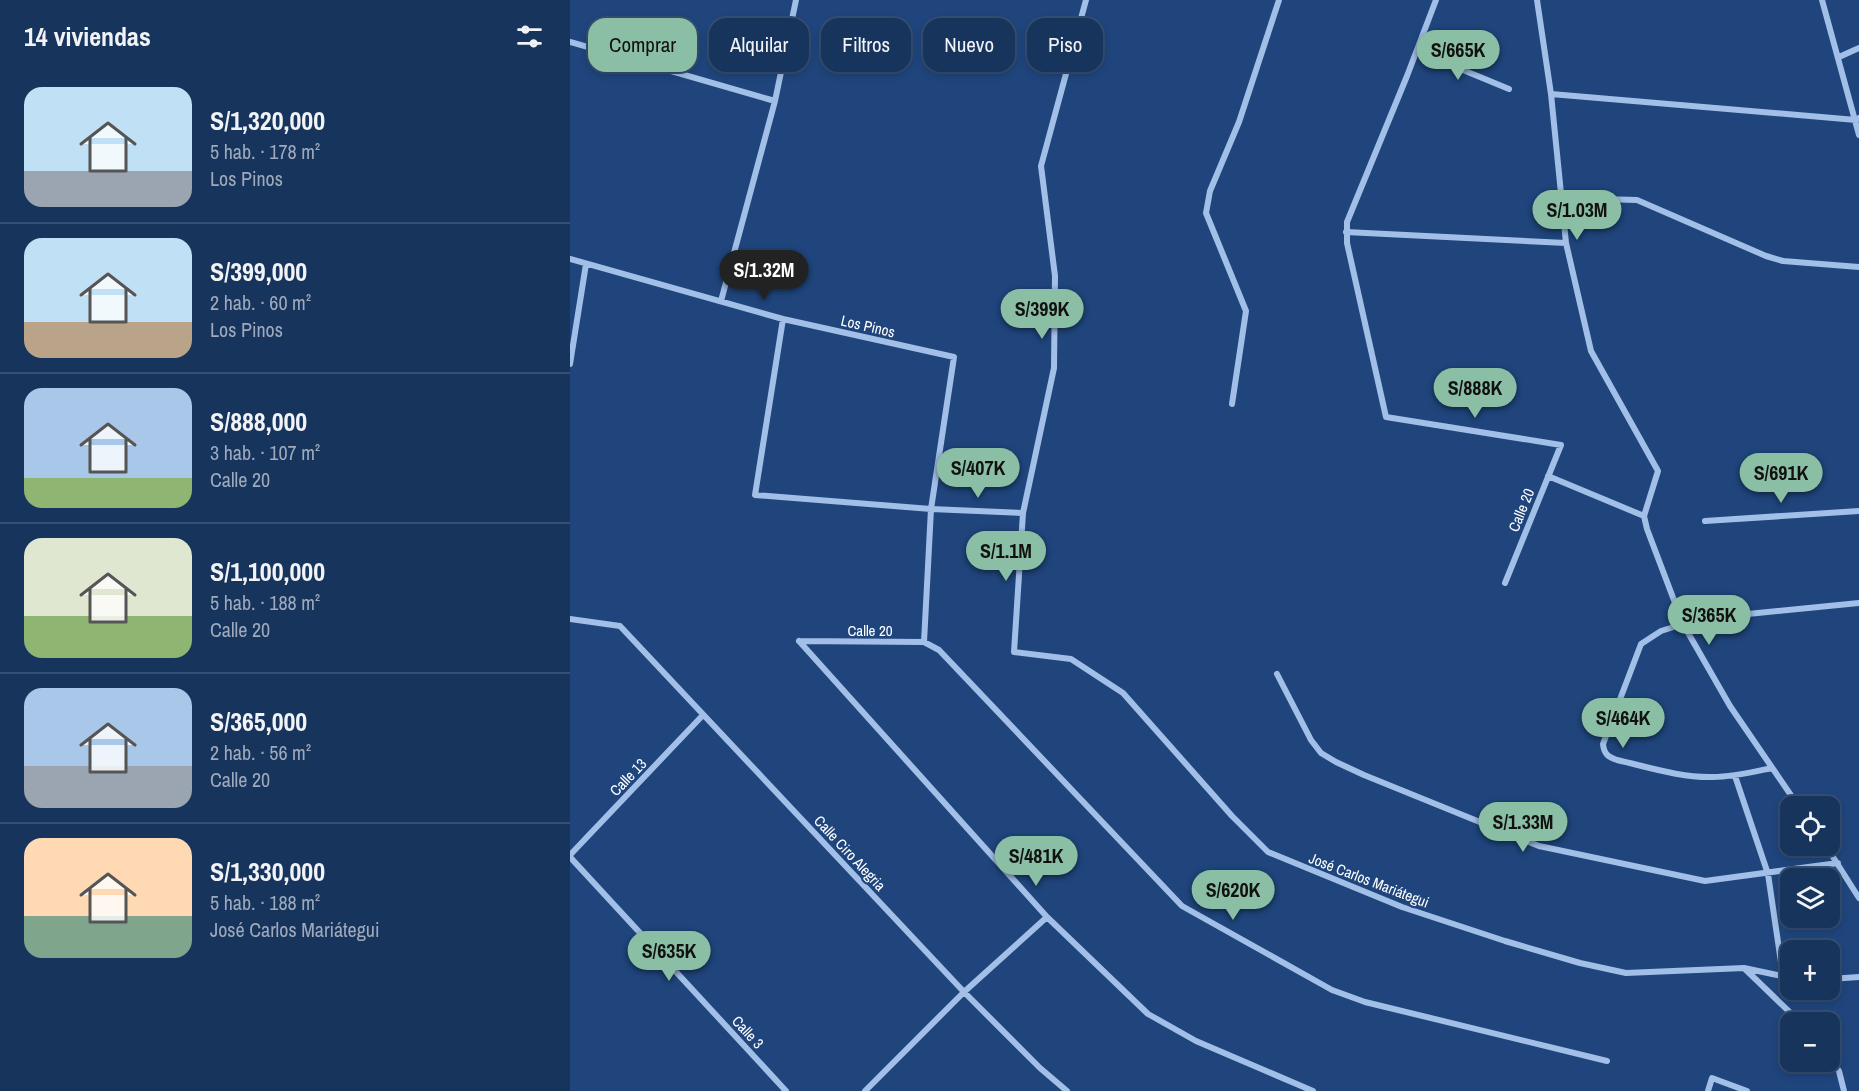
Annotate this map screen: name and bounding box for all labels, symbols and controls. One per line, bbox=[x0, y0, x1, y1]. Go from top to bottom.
chip: Comprar bbox=[588, 18, 697, 72]
chip: Alquilar bbox=[709, 18, 809, 72]
chip: Filtros bbox=[821, 18, 911, 72]
chip: Nuevo bbox=[923, 18, 1015, 72]
chip: Piso bbox=[1027, 18, 1103, 72]
text: 14 viviendas bbox=[24, 19, 151, 54]
icon: filters bbox=[513, 20, 546, 53]
pin: S/665K bbox=[1409, 30, 1507, 81]
text: S/665K bbox=[1431, 36, 1485, 63]
text: S/1,320,000 bbox=[210, 103, 325, 138]
icon: home bbox=[72, 111, 144, 183]
text: 5 hab. · 178 m² bbox=[210, 138, 320, 165]
text: Los Pinos bbox=[210, 165, 283, 192]
pin: S/1.03M bbox=[1522, 190, 1632, 241]
text: S/1.03M bbox=[1546, 196, 1608, 223]
pin: S/1.32M bbox=[709, 250, 819, 301]
text: S/399,000 bbox=[210, 254, 307, 289]
text: S/1.32M bbox=[733, 256, 795, 283]
icon: home bbox=[72, 262, 144, 334]
text: 2 hab. · 60 m² bbox=[210, 289, 311, 316]
pin: S/399K bbox=[993, 289, 1091, 340]
text: S/399K bbox=[1015, 295, 1069, 322]
street label: Los Pinos bbox=[839, 310, 897, 342]
text: Los Pinos bbox=[210, 316, 283, 343]
pin: S/888K bbox=[1426, 368, 1524, 419]
text: S/888K bbox=[1448, 374, 1502, 401]
text: S/888,000 bbox=[210, 404, 307, 439]
icon: home bbox=[72, 412, 144, 484]
text: 3 hab. · 107 m² bbox=[210, 439, 320, 466]
pin: S/407K bbox=[929, 448, 1027, 499]
pin: S/691K bbox=[1732, 453, 1830, 504]
text: S/407K bbox=[951, 454, 1005, 481]
text: S/691K bbox=[1754, 459, 1808, 486]
text: Calle 20 bbox=[210, 466, 270, 493]
street label: Calle 20 bbox=[1503, 485, 1539, 535]
pin: S/1.1M bbox=[957, 531, 1055, 582]
text: S/1.1M bbox=[980, 537, 1032, 564]
text: S/1,100,000 bbox=[210, 554, 325, 589]
icon: home bbox=[72, 562, 144, 634]
text: 5 hab. · 188 m² bbox=[210, 589, 320, 616]
pin: S/365K bbox=[1660, 595, 1758, 646]
text: S/365K bbox=[1682, 601, 1736, 628]
text: Calle 20 bbox=[210, 616, 270, 643]
street label: Calle 20 bbox=[847, 620, 893, 641]
pin: S/464K bbox=[1574, 698, 1672, 749]
text: S/365,000 bbox=[210, 704, 307, 739]
text: S/464K bbox=[1596, 704, 1650, 731]
icon: home bbox=[72, 712, 144, 784]
text: 2 hab. · 56 m² bbox=[210, 739, 311, 766]
street label: Calle 13 bbox=[605, 753, 651, 801]
text: Calle 20 bbox=[210, 766, 270, 793]
map controls bbox=[1780, 796, 1840, 1072]
button: locate bbox=[1780, 796, 1840, 856]
pin: S/1.33M bbox=[1468, 802, 1578, 853]
text: S/1.33M bbox=[1492, 808, 1554, 835]
street label: Calle Ciro Alegria bbox=[809, 811, 891, 896]
pin: S/481K bbox=[987, 836, 1085, 887]
text: S/481K bbox=[1009, 842, 1063, 869]
street label: José Carlos Mariátegui bbox=[1306, 847, 1432, 913]
text: S/1,330,000 bbox=[210, 854, 325, 889]
icon: home bbox=[72, 862, 144, 934]
button: layers bbox=[1780, 868, 1840, 928]
pin: S/620K bbox=[1184, 870, 1282, 921]
text: S/620K bbox=[1206, 876, 1260, 903]
text: 5 hab. · 188 m² bbox=[210, 889, 320, 916]
text: José Carlos Mariátegui bbox=[210, 916, 380, 943]
pin: S/635K bbox=[620, 931, 718, 982]
text: S/635K bbox=[642, 937, 696, 964]
button: + bbox=[1780, 940, 1840, 1000]
street label: Calle 3 bbox=[727, 1011, 769, 1053]
button: − bbox=[1780, 1012, 1840, 1072]

